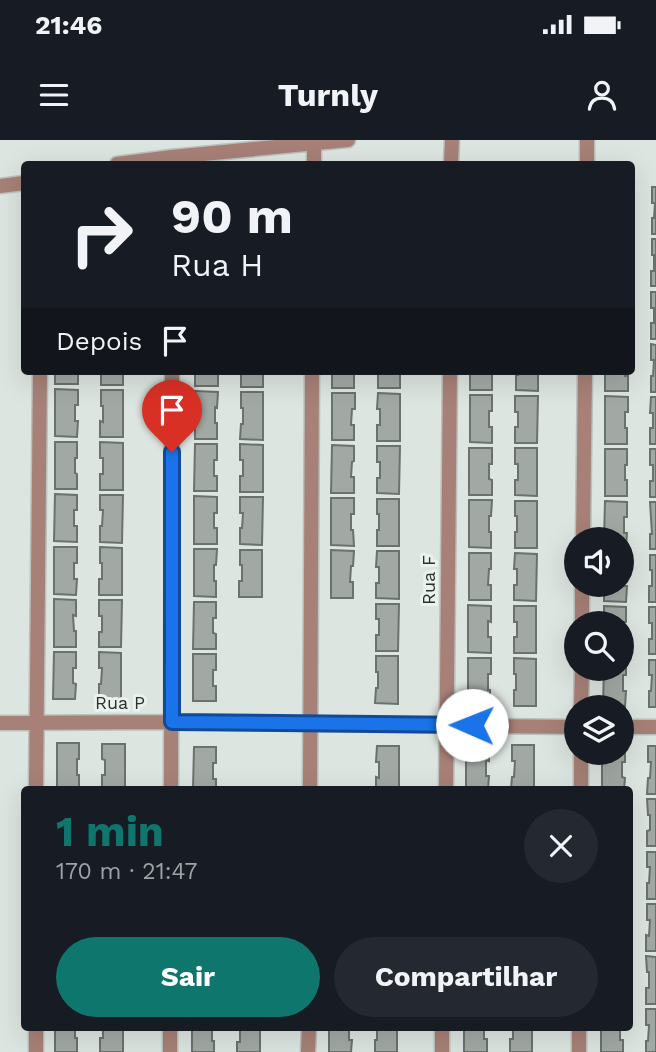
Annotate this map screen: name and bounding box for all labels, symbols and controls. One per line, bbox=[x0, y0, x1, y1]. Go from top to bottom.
text: 21:46 bbox=[35, 10, 102, 40]
icon: menu bbox=[35, 76, 73, 114]
text: Turnly bbox=[278, 76, 378, 114]
icon: person bbox=[583, 76, 621, 114]
text: 90 m bbox=[171, 187, 293, 245]
icon: right bbox=[56, 189, 147, 280]
text: Rua H bbox=[171, 246, 263, 284]
icon: arrive bbox=[156, 322, 194, 360]
text: Depois bbox=[56, 326, 142, 356]
pin bbox=[142, 380, 202, 452]
icon: arrive bbox=[153, 391, 191, 429]
map controls bbox=[564, 527, 634, 765]
button: sound bbox=[564, 527, 634, 597]
street label: Rua F bbox=[418, 555, 439, 605]
button: search bbox=[564, 611, 634, 681]
position arrow bbox=[435, 688, 509, 762]
street label: Rua P bbox=[95, 692, 145, 713]
button: layers bbox=[564, 695, 634, 765]
text: 1 min bbox=[56, 807, 164, 856]
button: close bbox=[524, 809, 598, 883]
text: 170 m · 21:47 bbox=[56, 858, 197, 885]
button: Sair bbox=[56, 937, 320, 1017]
button: Compartilhar bbox=[334, 937, 598, 1017]

